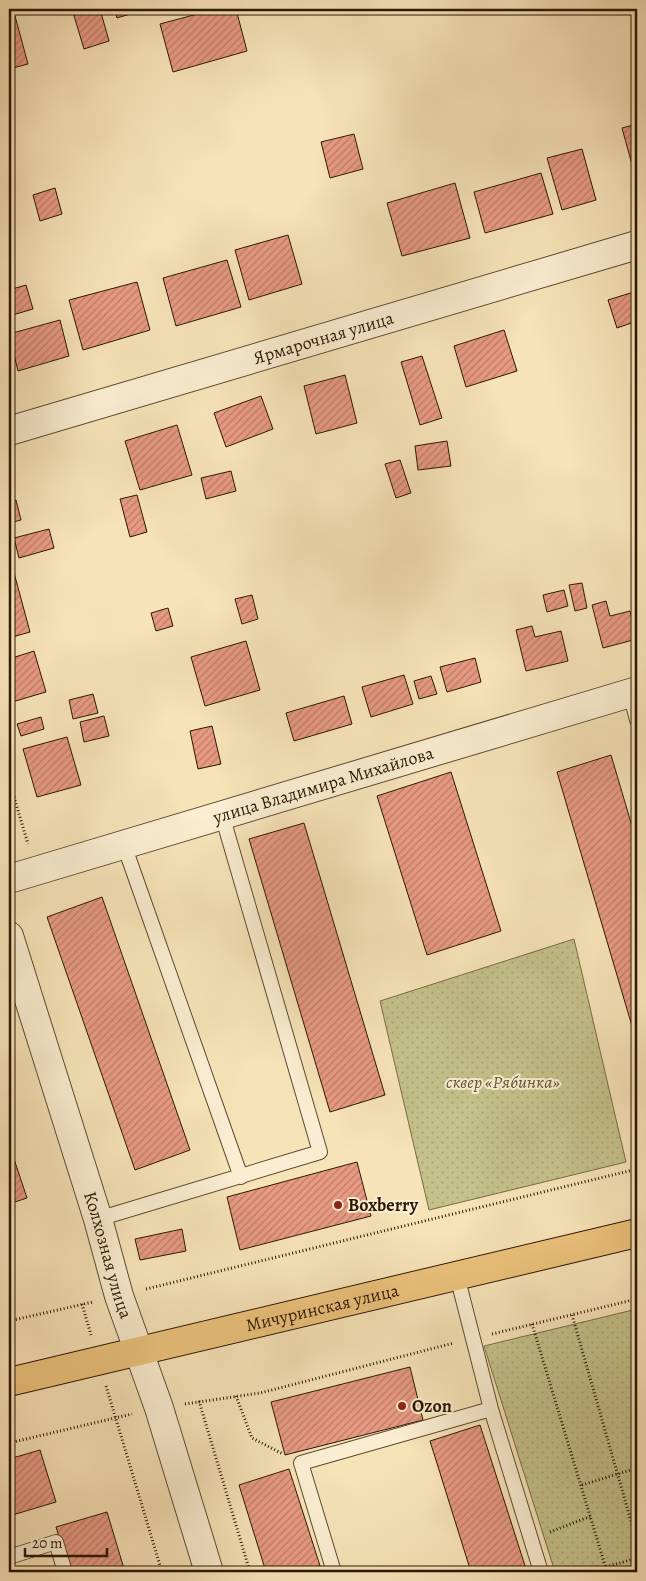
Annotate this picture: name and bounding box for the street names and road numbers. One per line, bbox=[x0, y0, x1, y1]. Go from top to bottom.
street label: Ярмарочная улица bbox=[250, 306, 397, 370]
street label: улица Владимира Михайлова bbox=[209, 740, 437, 830]
street label: Колхозная улица bbox=[78, 1188, 138, 1323]
street label: Мичуринская улица bbox=[243, 1278, 402, 1337]

